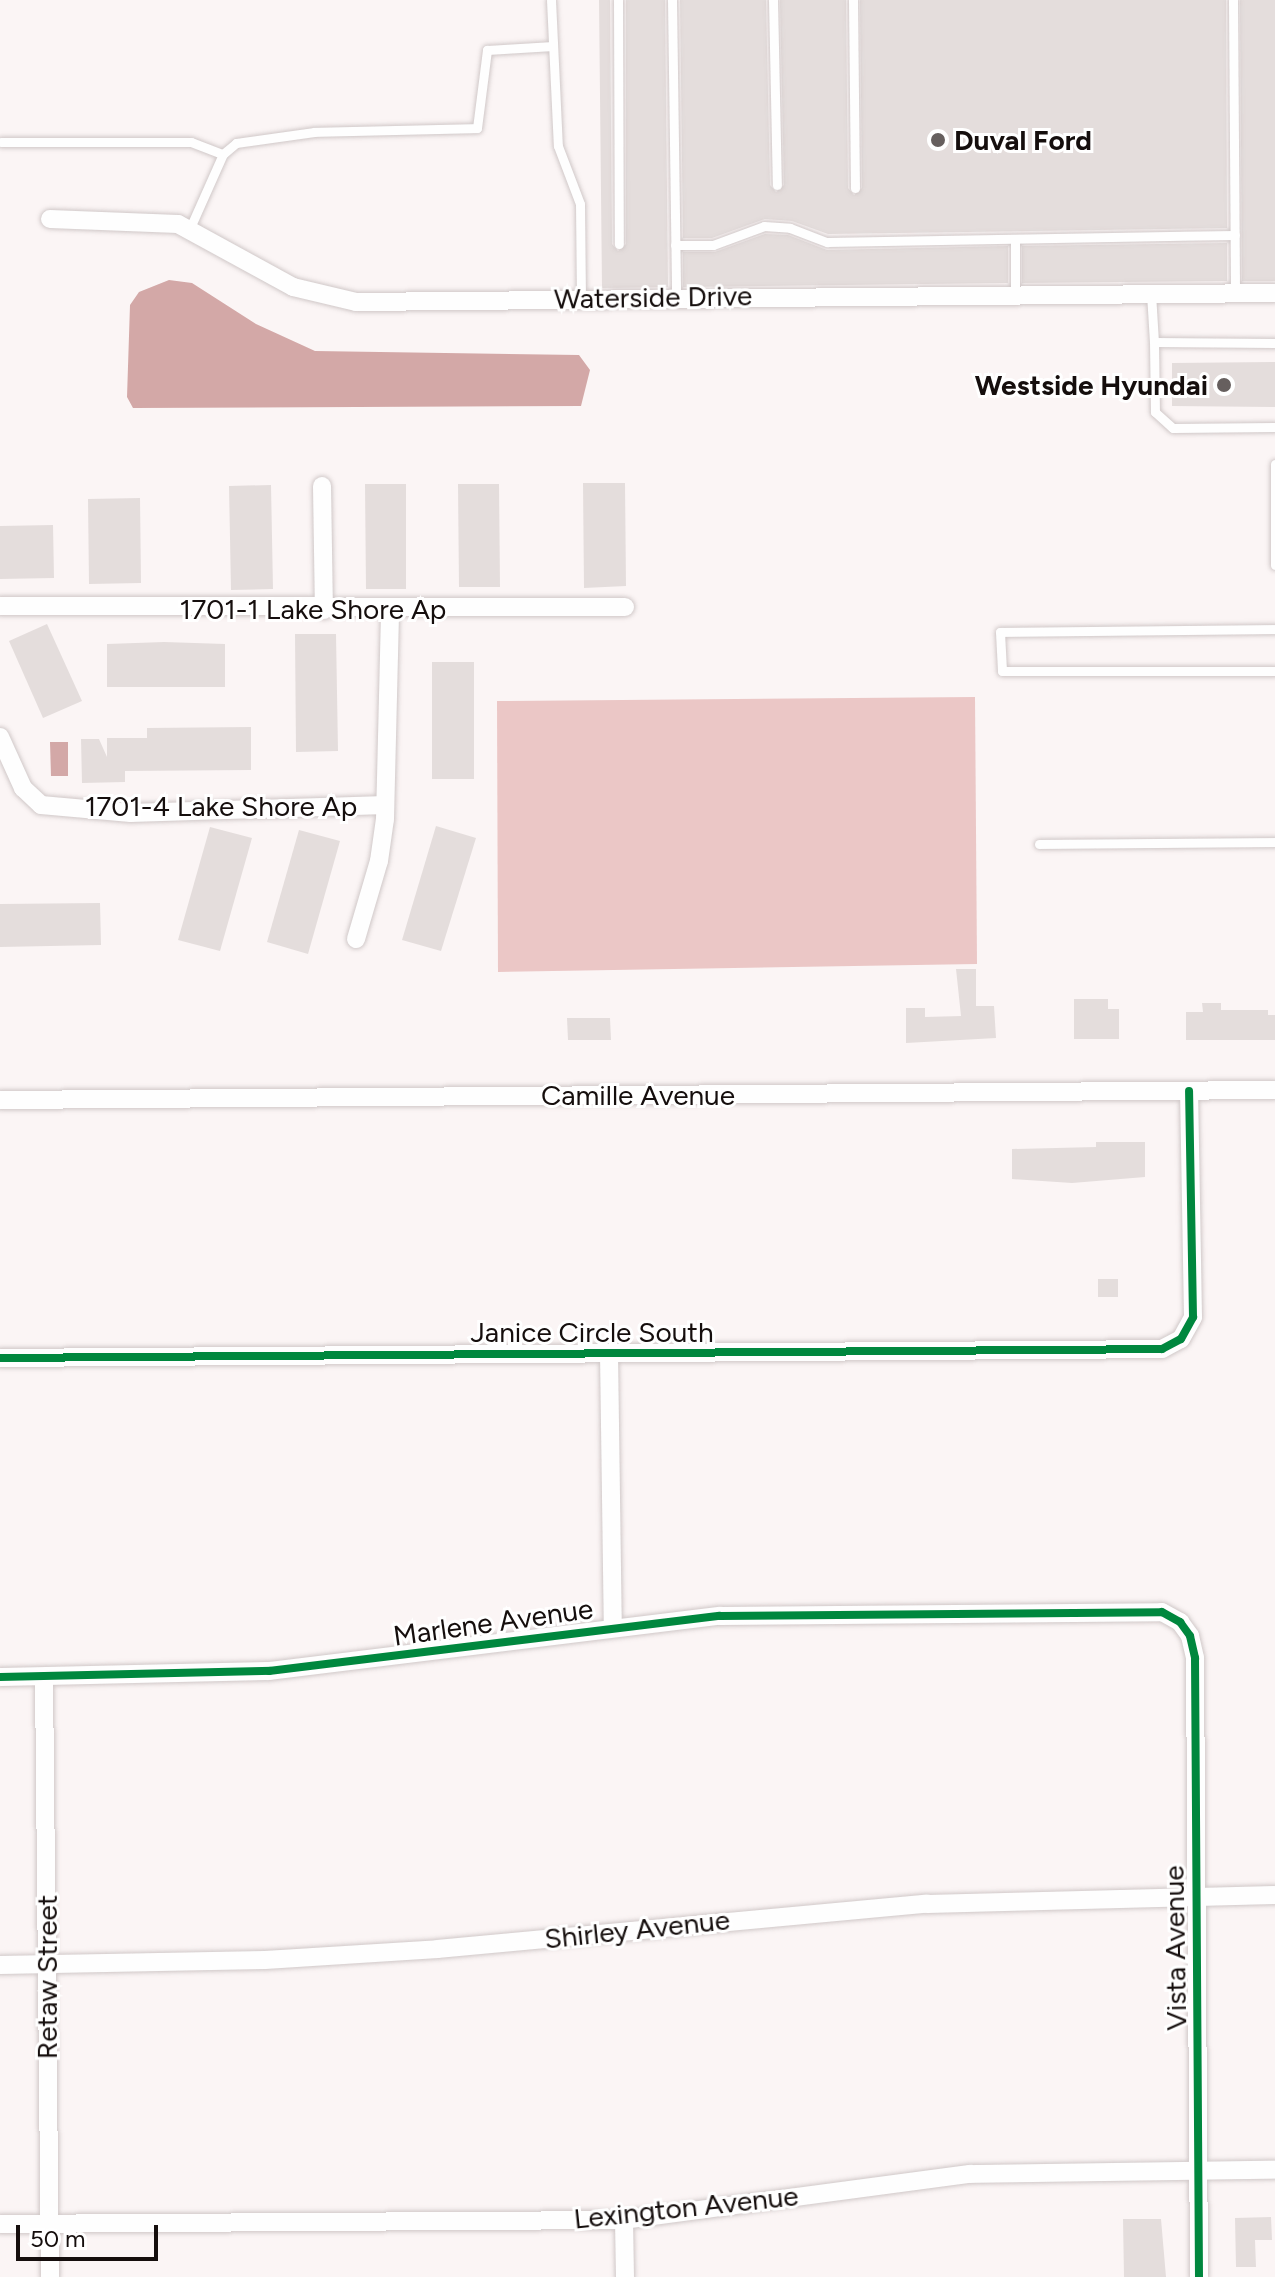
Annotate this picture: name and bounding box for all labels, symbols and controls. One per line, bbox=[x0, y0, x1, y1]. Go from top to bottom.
place label: Duval Ford bbox=[954, 123, 1092, 157]
marker: Duval Ford bbox=[929, 131, 947, 149]
street label: Waterside Drive bbox=[554, 278, 752, 316]
place label: Westside Hyundai bbox=[975, 368, 1208, 402]
marker: Westside Hyundai bbox=[1215, 376, 1233, 394]
street label: 1701-1 Lake Shore Ap bbox=[180, 592, 446, 626]
street label: 1701-4 Lake Shore Ap bbox=[85, 789, 357, 823]
street label: Camille Avenue bbox=[541, 1078, 735, 1112]
street label: Janice Circle South bbox=[470, 1315, 714, 1349]
street label: Marlene Avenue bbox=[391, 1591, 595, 1653]
street label: Vista Avenue bbox=[1157, 1865, 1193, 2031]
street label: Retaw Street bbox=[30, 1895, 64, 2059]
street label: Shirley Avenue bbox=[543, 1903, 731, 1955]
street label: Lexington Avenue bbox=[572, 2179, 800, 2235]
scale bar bbox=[20, 2209, 162, 2259]
text: 50 m bbox=[30, 2224, 86, 2253]

